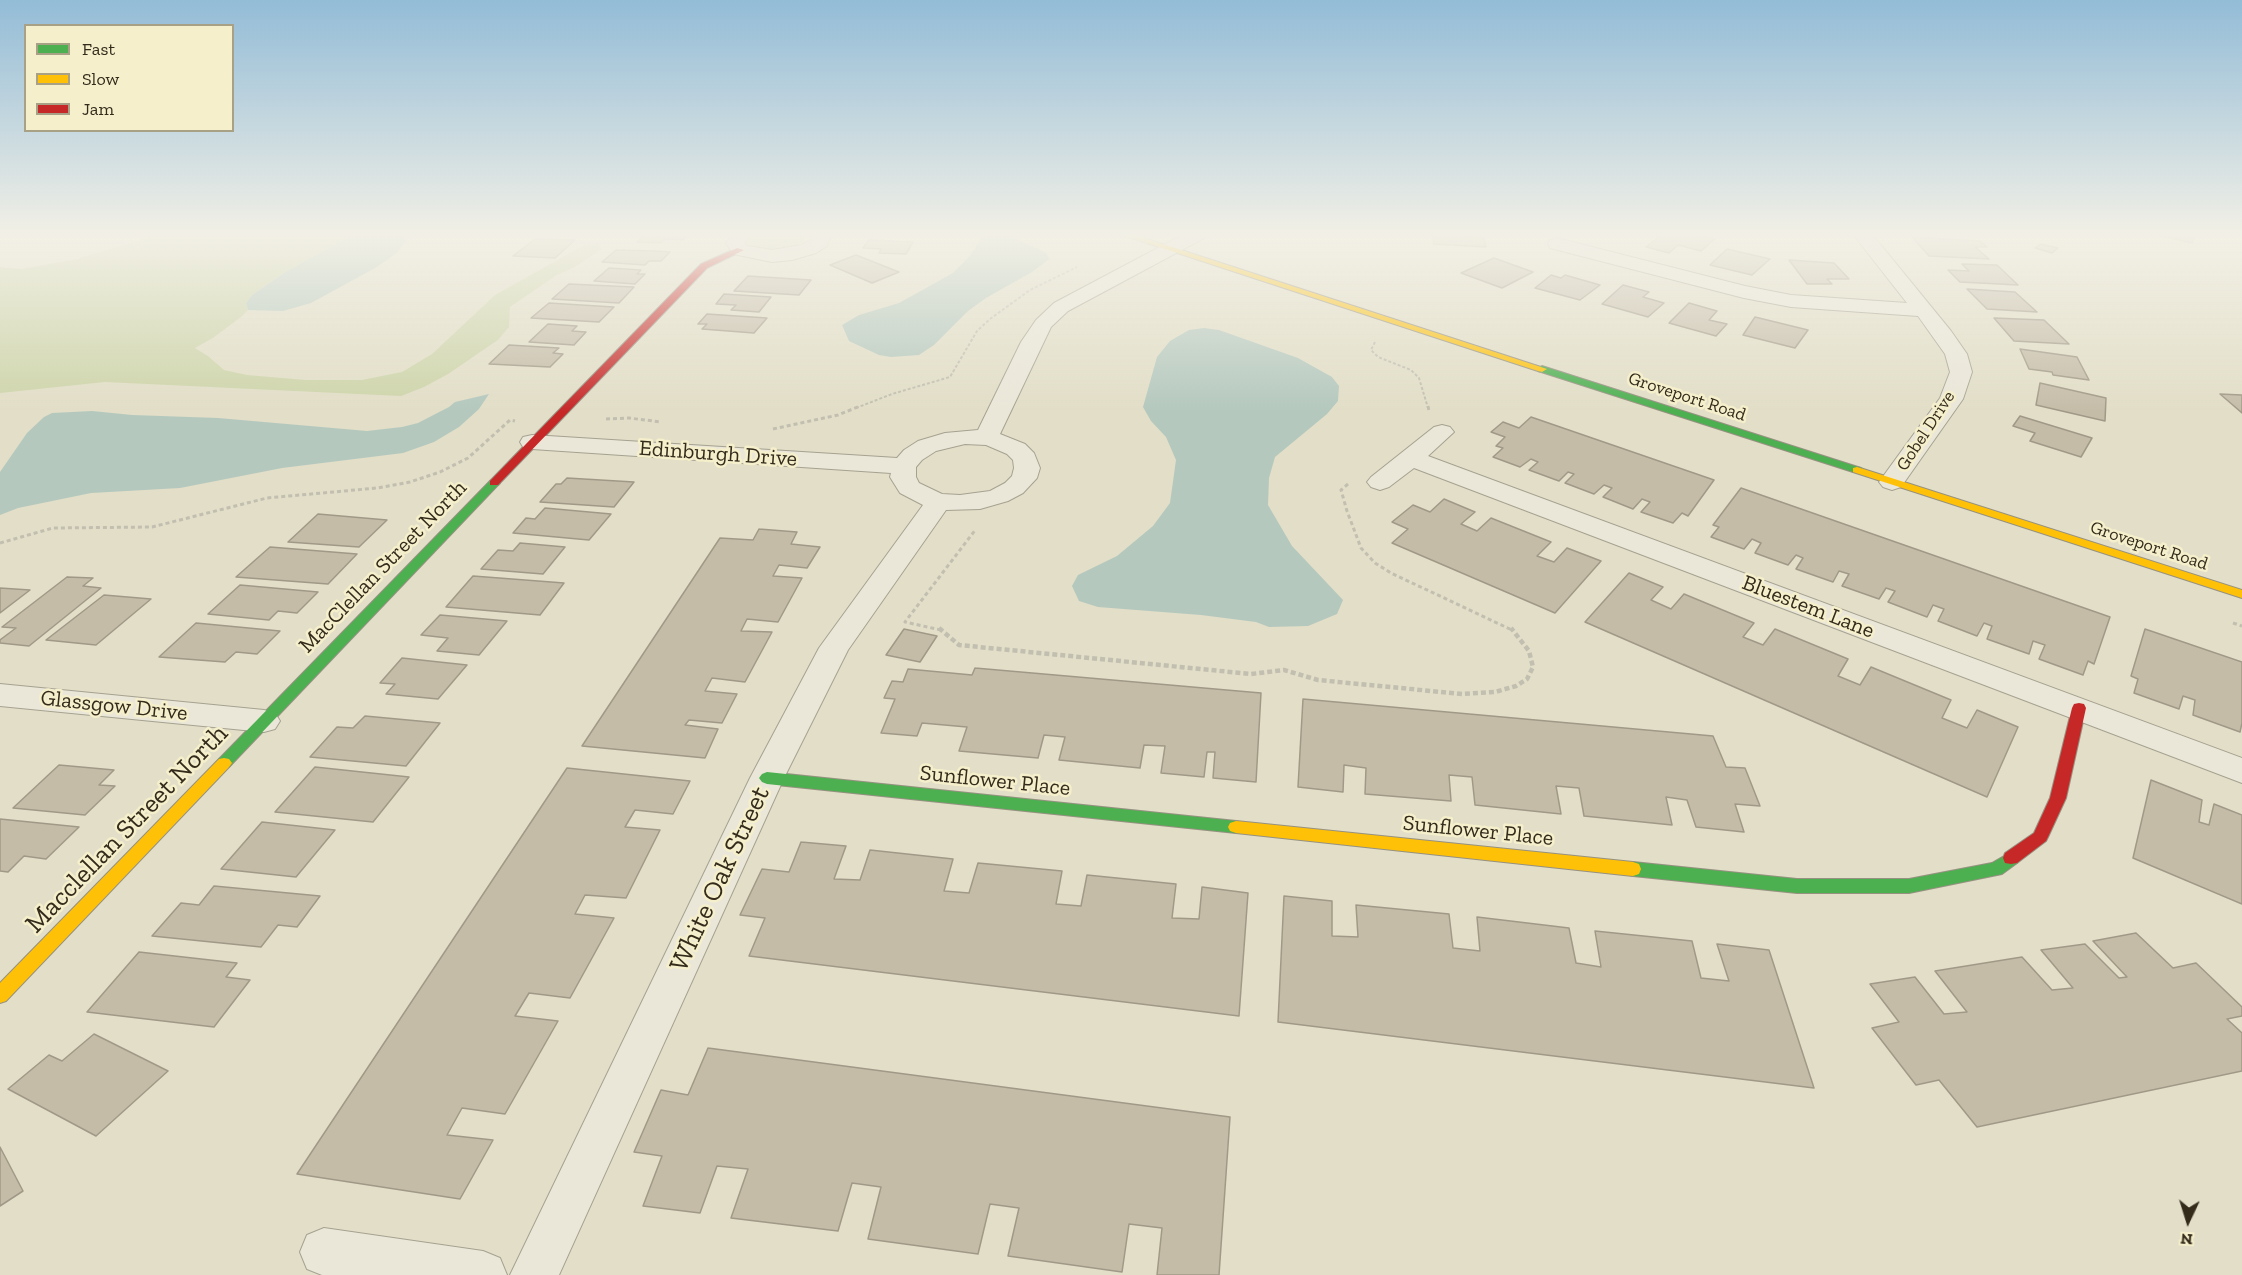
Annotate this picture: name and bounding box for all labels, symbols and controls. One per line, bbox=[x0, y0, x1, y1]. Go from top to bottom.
legend bbox=[24, 24, 234, 132]
text: Fast bbox=[82, 38, 115, 60]
text: Slow bbox=[82, 68, 119, 90]
text: Jam bbox=[82, 98, 114, 120]
street label: Groveport Road bbox=[1625, 368, 1749, 426]
street label: Gobel Drive bbox=[1892, 387, 1960, 475]
street label: Edinburgh Drive bbox=[638, 435, 798, 473]
street label: MacClellan Street North bbox=[294, 475, 472, 659]
street label: Groveport Road bbox=[2087, 517, 2211, 575]
street label: Bluestem Lane bbox=[1738, 570, 1878, 644]
street label: Glassgow Drive bbox=[39, 685, 189, 727]
street label: Macclellan Street North bbox=[19, 718, 235, 940]
street label: Sunflower Place bbox=[919, 760, 1071, 802]
street label: White Oak Street bbox=[663, 781, 777, 977]
street label: Sunflower Place bbox=[1402, 810, 1554, 852]
north arrow bbox=[2158, 1191, 2218, 1251]
text: N bbox=[2180, 1230, 2193, 1249]

